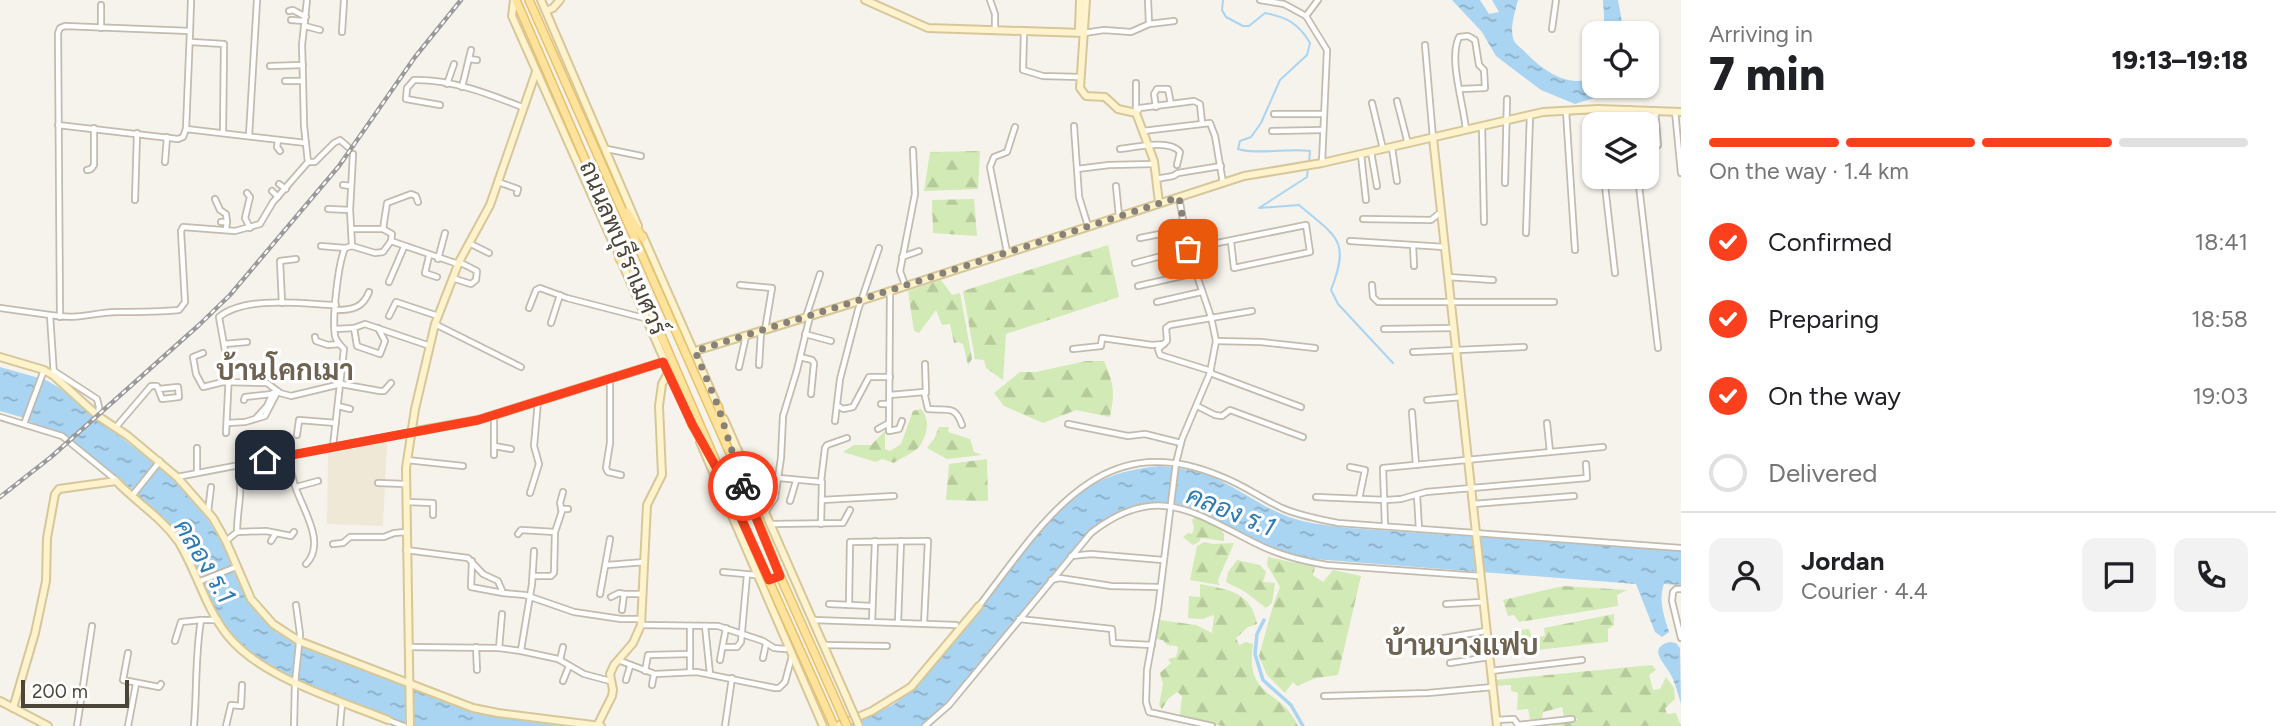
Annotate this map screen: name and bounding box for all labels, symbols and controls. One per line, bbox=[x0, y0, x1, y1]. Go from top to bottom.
text: Arriving in bbox=[1709, 20, 1813, 48]
map controls bbox=[1582, 21, 1659, 189]
button: locate bbox=[1582, 21, 1659, 98]
text: 19:13–19:18 bbox=[2112, 44, 2248, 76]
text: 7 min bbox=[1709, 46, 1825, 102]
button: layers bbox=[1582, 112, 1659, 189]
street label: ถนนลพบุรีราเมศวร์ bbox=[572, 156, 674, 340]
text: On the way · 1.4 km bbox=[1709, 157, 1909, 185]
pin bbox=[1158, 219, 1218, 279]
icon: check bbox=[1709, 223, 1747, 261]
text: Confirmed bbox=[1768, 226, 1892, 258]
text: 18:41 bbox=[2195, 228, 2248, 256]
icon: bag bbox=[1169, 230, 1207, 268]
icon: check bbox=[1709, 300, 1747, 338]
text: Preparing bbox=[1768, 303, 1879, 335]
text: 18:58 bbox=[2191, 305, 2248, 333]
district label: บ้านโคกเมา bbox=[216, 351, 354, 387]
icon: check bbox=[1709, 377, 1747, 415]
text: On the way bbox=[1768, 380, 1901, 412]
text: 19:03 bbox=[2192, 382, 2248, 410]
pin bbox=[235, 430, 295, 490]
icon: home bbox=[246, 441, 284, 479]
courier bbox=[708, 451, 778, 521]
text: Delivered bbox=[1768, 457, 1877, 489]
icon: bike bbox=[724, 467, 762, 505]
water label: คลอง ร.1 bbox=[1182, 479, 1280, 543]
water label: คลอง ร.1 bbox=[167, 513, 243, 609]
button: person bbox=[1709, 538, 1783, 612]
button: chat bbox=[2082, 538, 2156, 612]
button: phone bbox=[2174, 538, 2248, 612]
text: Jordan bbox=[1801, 545, 1884, 577]
text: Courier · 4.4 bbox=[1801, 577, 1928, 605]
district label: บ้านบางแฟบ bbox=[1386, 626, 1538, 662]
scale bar bbox=[21, 677, 130, 709]
text: 200 m bbox=[32, 680, 88, 703]

